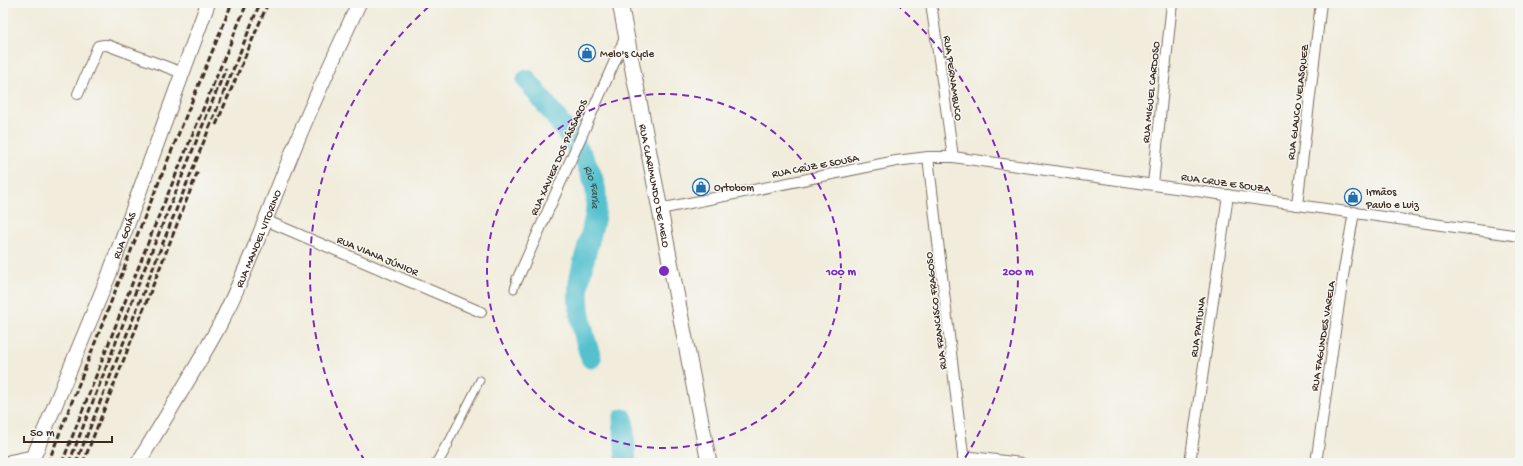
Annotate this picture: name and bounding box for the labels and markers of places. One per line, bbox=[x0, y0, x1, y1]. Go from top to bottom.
shop icon: Melo's Cycle bbox=[577, 43, 597, 63]
place label: Melo's Cycle bbox=[600, 49, 654, 61]
shop icon: Ortobom bbox=[691, 177, 711, 197]
place label: Ortobom bbox=[714, 183, 754, 195]
shop icon: Irmãos Paulo e Luiz bbox=[1343, 187, 1363, 207]
place label: Irmãos Paulo e Luiz bbox=[1365, 187, 1420, 212]
centre of rings bbox=[657, 264, 671, 278]

